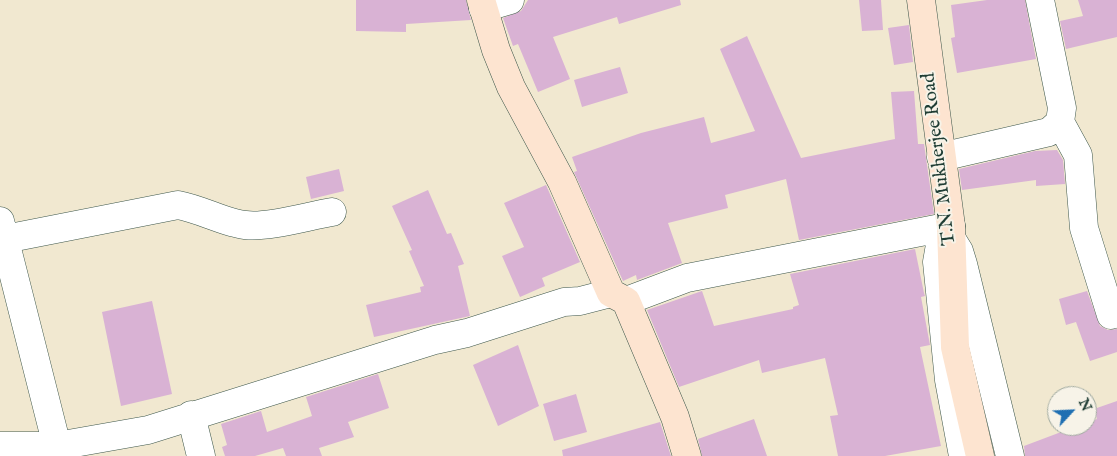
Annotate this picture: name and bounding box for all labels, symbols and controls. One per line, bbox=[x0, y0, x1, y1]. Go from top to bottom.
street label: T.N. Mukherjee Road bbox=[918, 71, 962, 247]
north arrow bbox=[1047, 386, 1097, 436]
text: N bbox=[1074, 396, 1095, 414]

